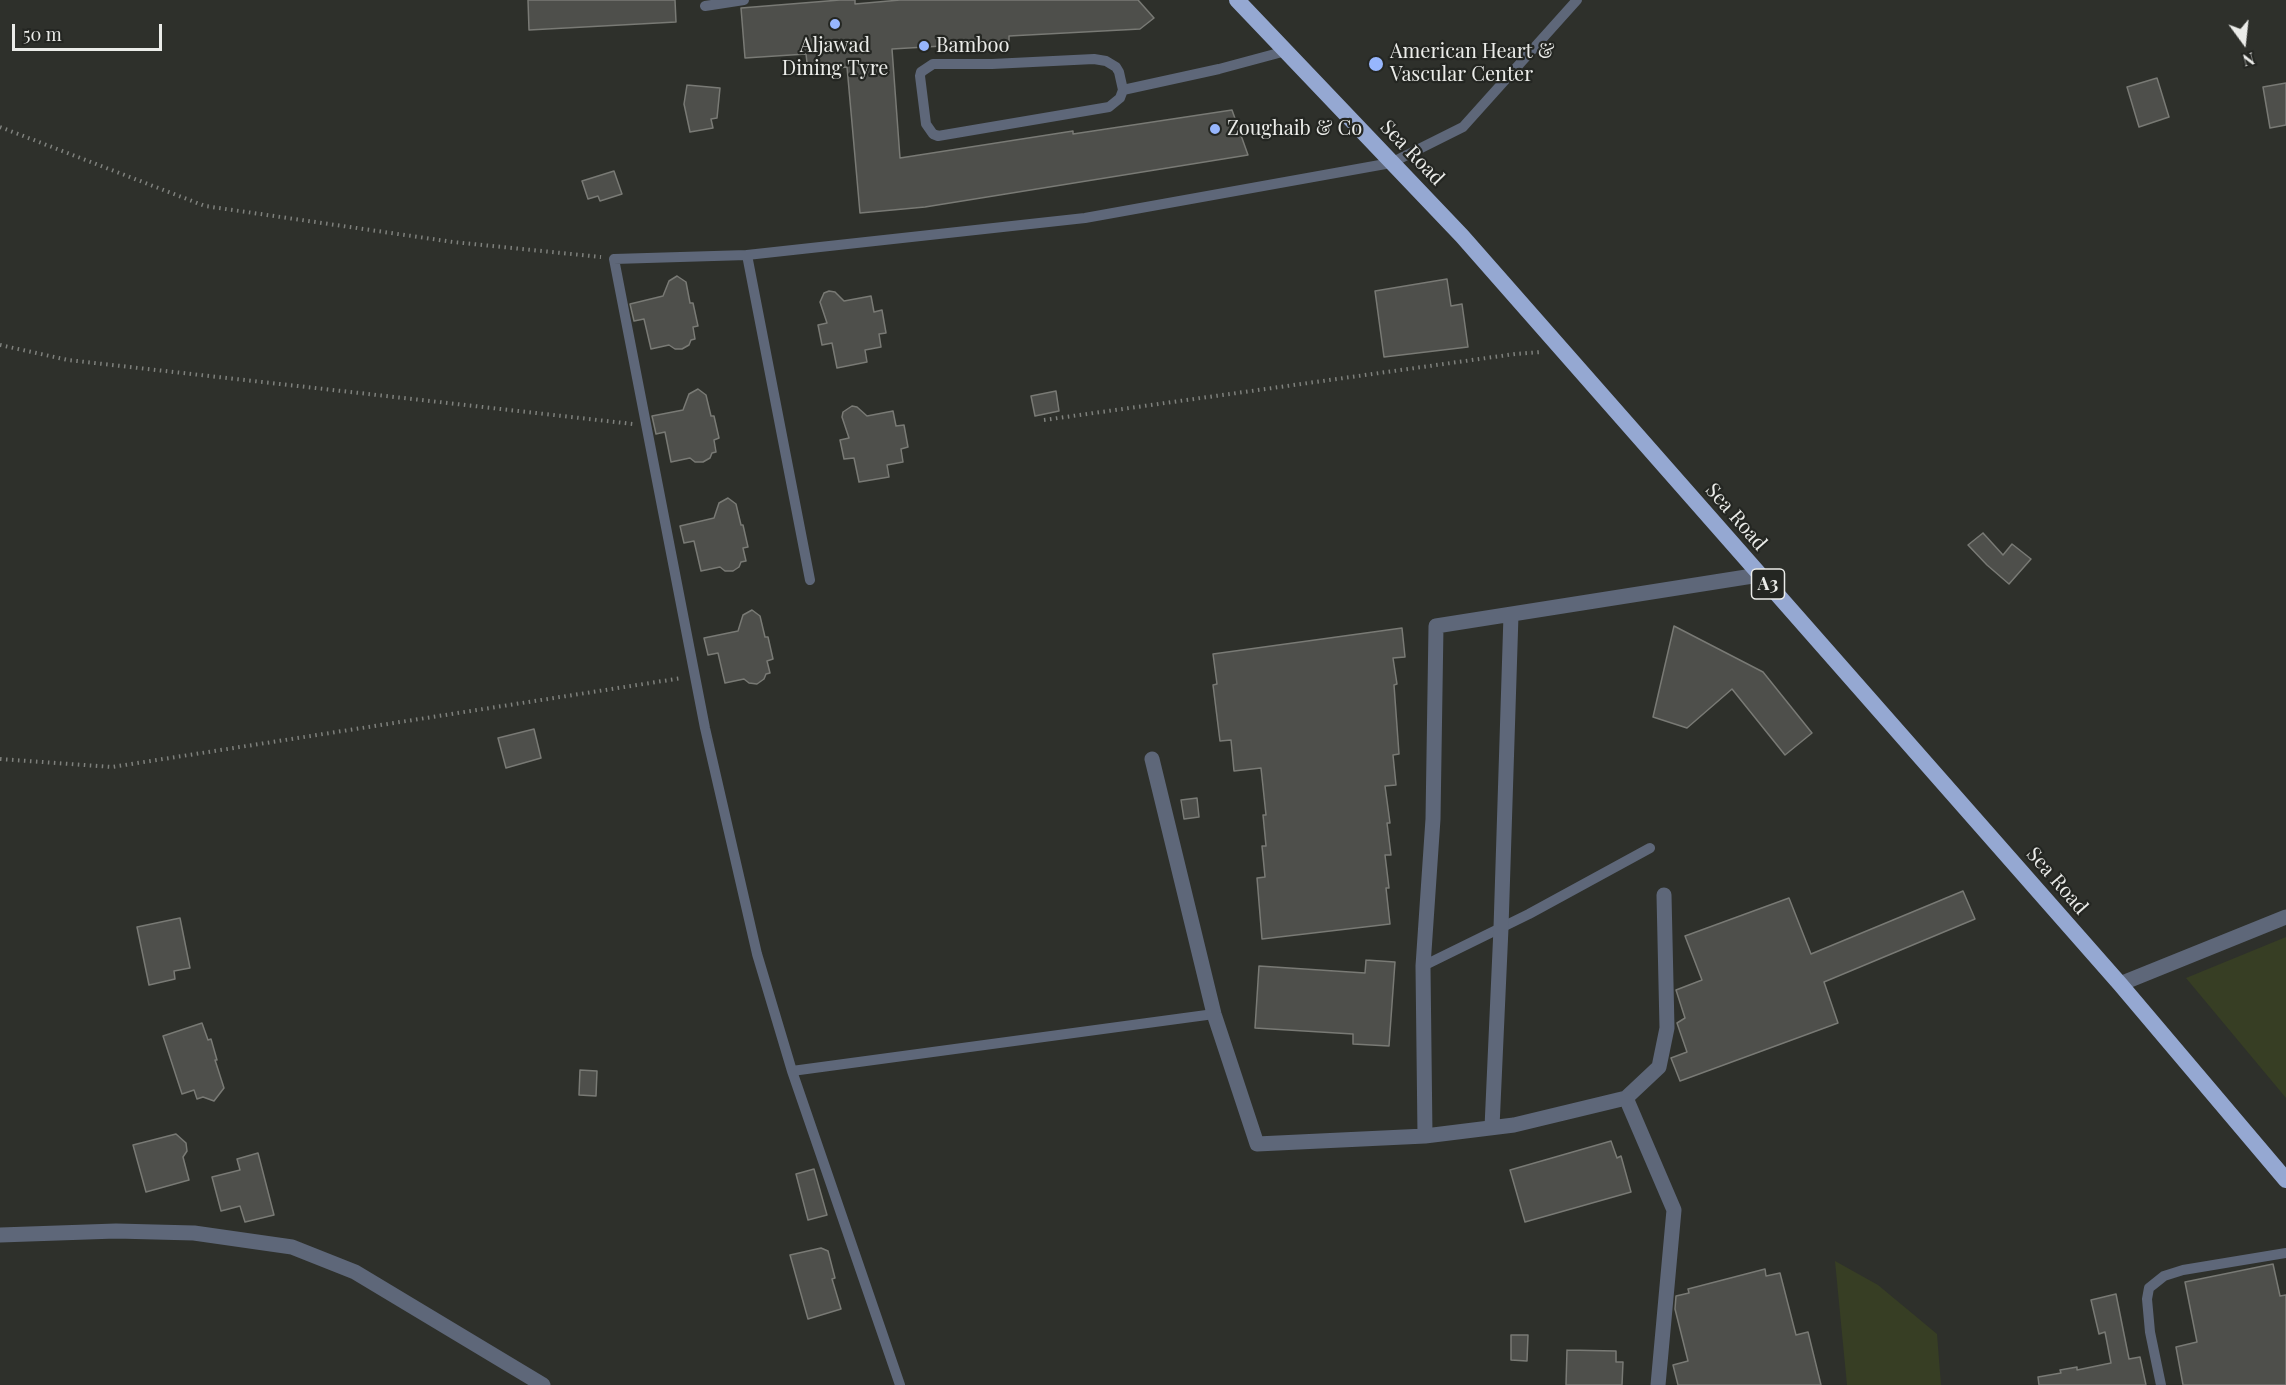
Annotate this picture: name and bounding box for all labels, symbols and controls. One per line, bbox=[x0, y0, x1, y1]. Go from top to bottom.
scale bar bbox=[15, 12, 165, 50]
north arrow bbox=[2214, 12, 2274, 72]
marker: Aljawad Dining Tyre bbox=[828, 17, 842, 31]
text: 50 m bbox=[23, 22, 62, 46]
place label: Aljawad Dining Tyre bbox=[782, 34, 888, 81]
place label: Bamboo bbox=[936, 34, 1009, 58]
marker: Bamboo bbox=[917, 39, 931, 53]
place label: American Heart & Vascular Center bbox=[1390, 40, 1554, 87]
text: N bbox=[2240, 48, 2257, 72]
marker: American Heart & Vascular Center bbox=[1367, 55, 1385, 73]
street label: Sea Road bbox=[1375, 115, 1449, 191]
place label: Zoughaib & Co bbox=[1227, 117, 1362, 141]
marker: Zoughaib & Co bbox=[1208, 122, 1222, 136]
street label: Sea Road bbox=[1700, 478, 1772, 556]
road number: A3 bbox=[1752, 569, 1784, 599]
street label: Sea Road bbox=[2021, 842, 2093, 920]

